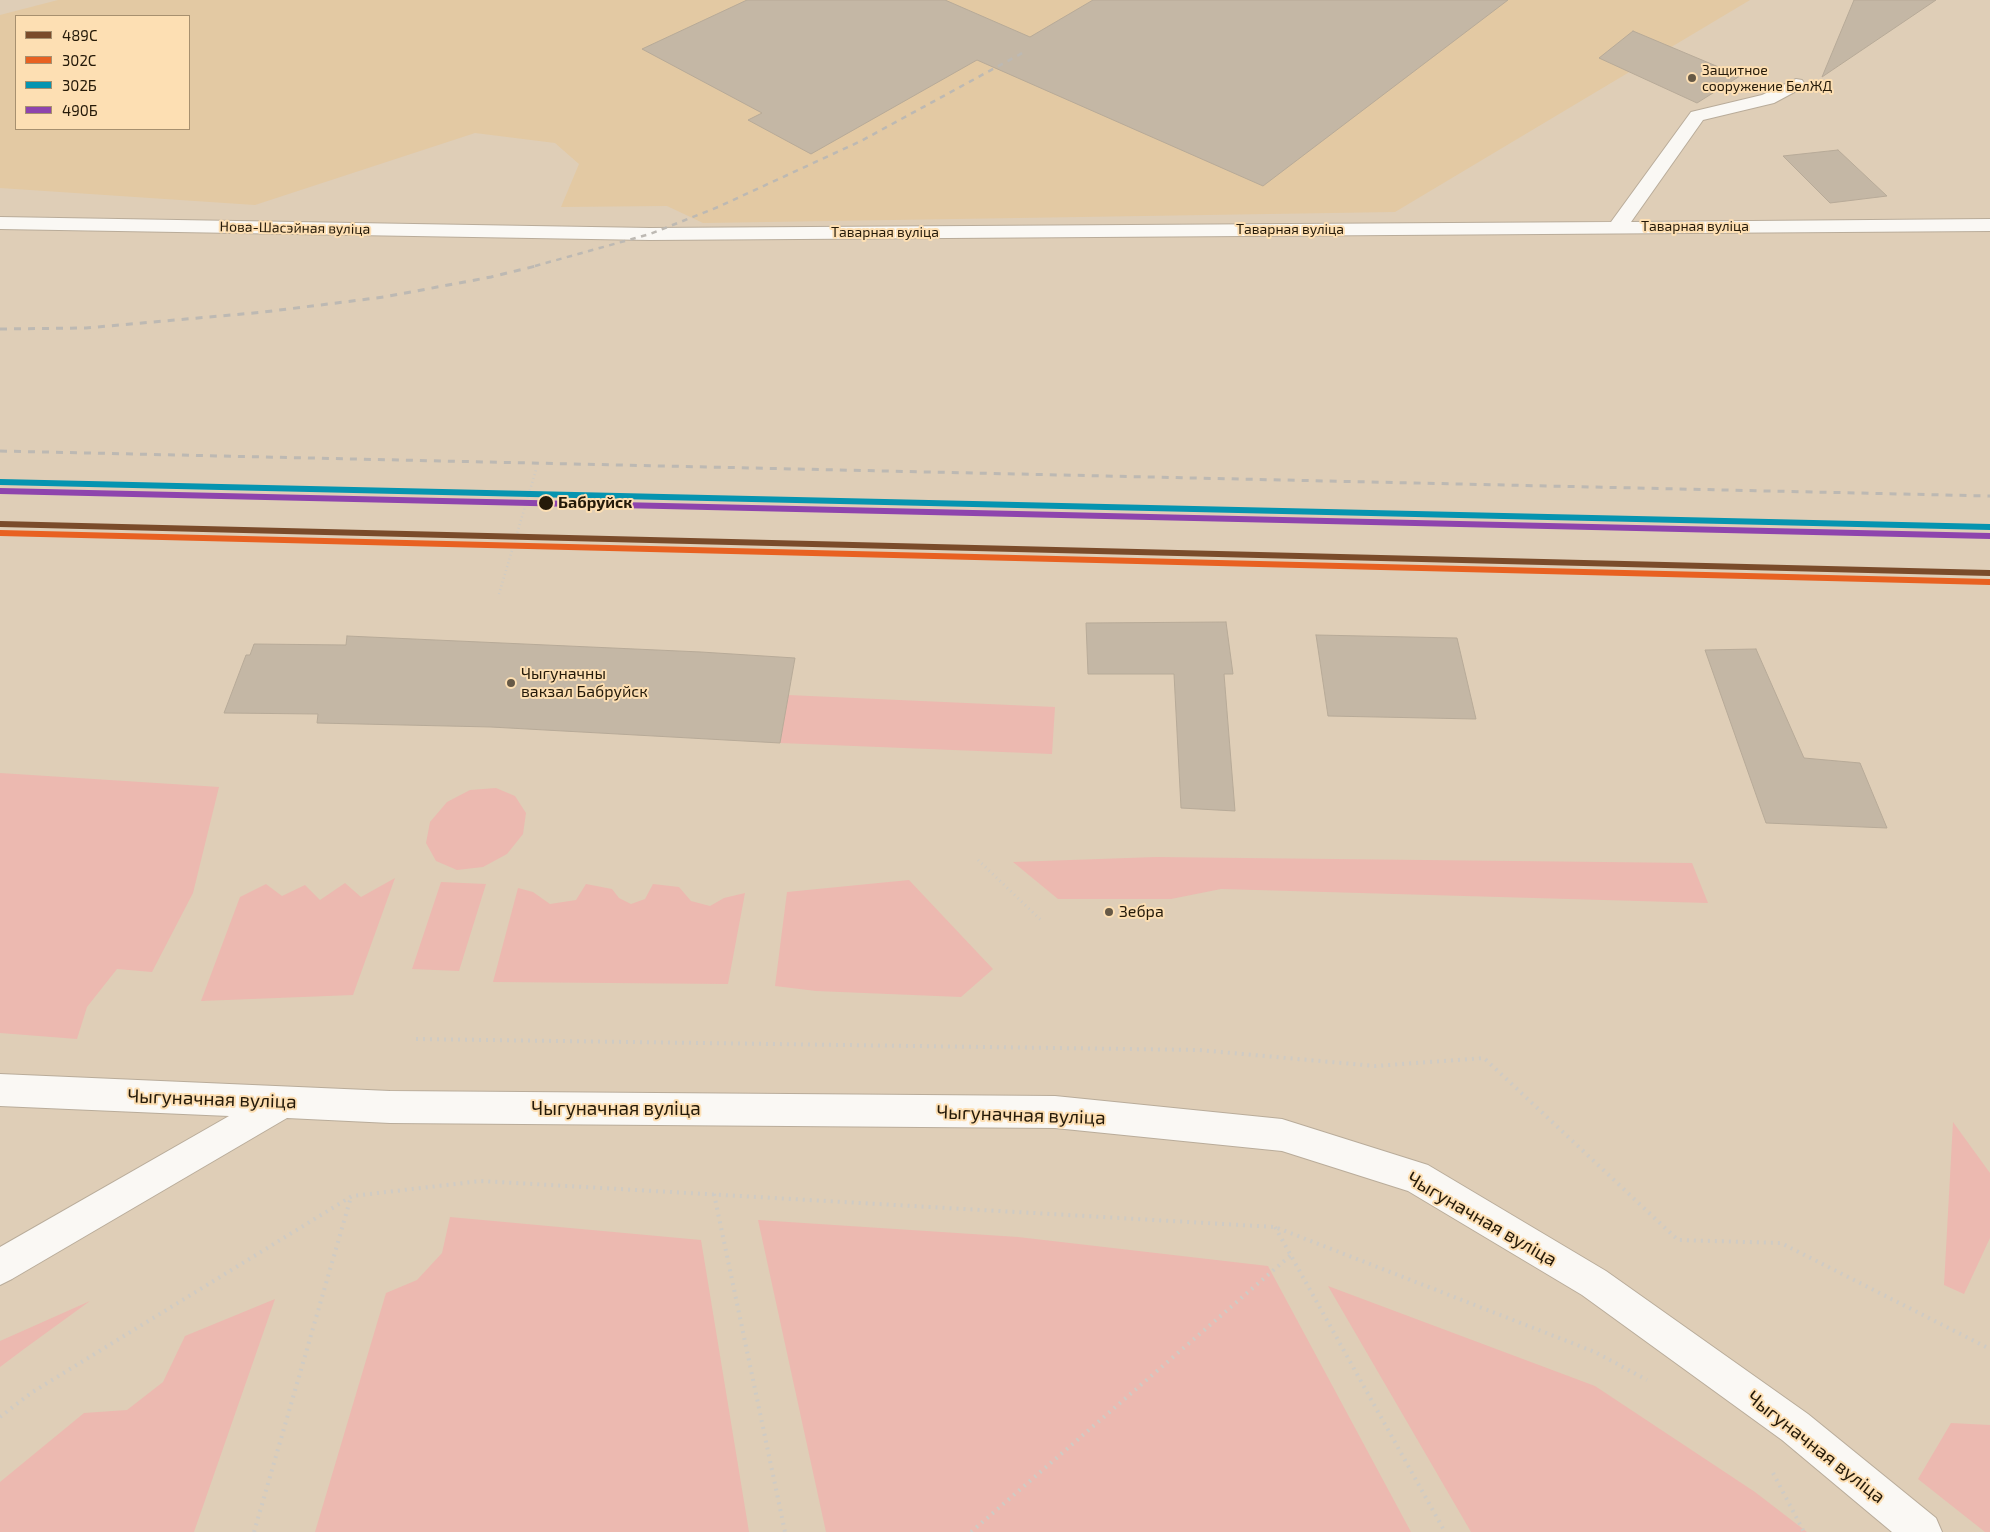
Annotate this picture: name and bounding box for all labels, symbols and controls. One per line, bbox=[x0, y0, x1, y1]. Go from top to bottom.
legend bbox=[15, 15, 190, 130]
text: 489С bbox=[62, 26, 97, 44]
text: 302С bbox=[62, 51, 96, 69]
place label: Защитное сооружение БелЖД bbox=[1702, 62, 1832, 94]
marker: Защитное сооружение БелЖД bbox=[1686, 72, 1698, 84]
text: 302Б bbox=[62, 76, 97, 94]
text: 490Б bbox=[62, 101, 98, 119]
street label: Нова-Шасэйная вуліца bbox=[220, 218, 370, 238]
street label: Таварная вуліца bbox=[1641, 218, 1749, 234]
street label: Таварная вуліца bbox=[1236, 221, 1344, 237]
street label: Таварная вуліца bbox=[831, 224, 939, 240]
place label: Бабруйск bbox=[558, 493, 632, 513]
marker: Бабруйск bbox=[537, 494, 555, 512]
place label: Чыгуначны вакзал Бабруйск bbox=[521, 664, 648, 702]
marker: Чыгуначны вакзал Бабруйск bbox=[505, 677, 517, 689]
place label: Зебра bbox=[1119, 902, 1164, 922]
marker: Зебра bbox=[1103, 906, 1115, 918]
street label: Чыгуначная вуліца bbox=[127, 1085, 297, 1113]
street label: Чыгуначная вуліца bbox=[531, 1098, 701, 1120]
street label: Чыгуначная вуліца bbox=[936, 1101, 1106, 1129]
street label: Чыгуначная вуліца bbox=[1403, 1167, 1561, 1271]
street label: Чыгуначная вуліца bbox=[1742, 1386, 1890, 1508]

